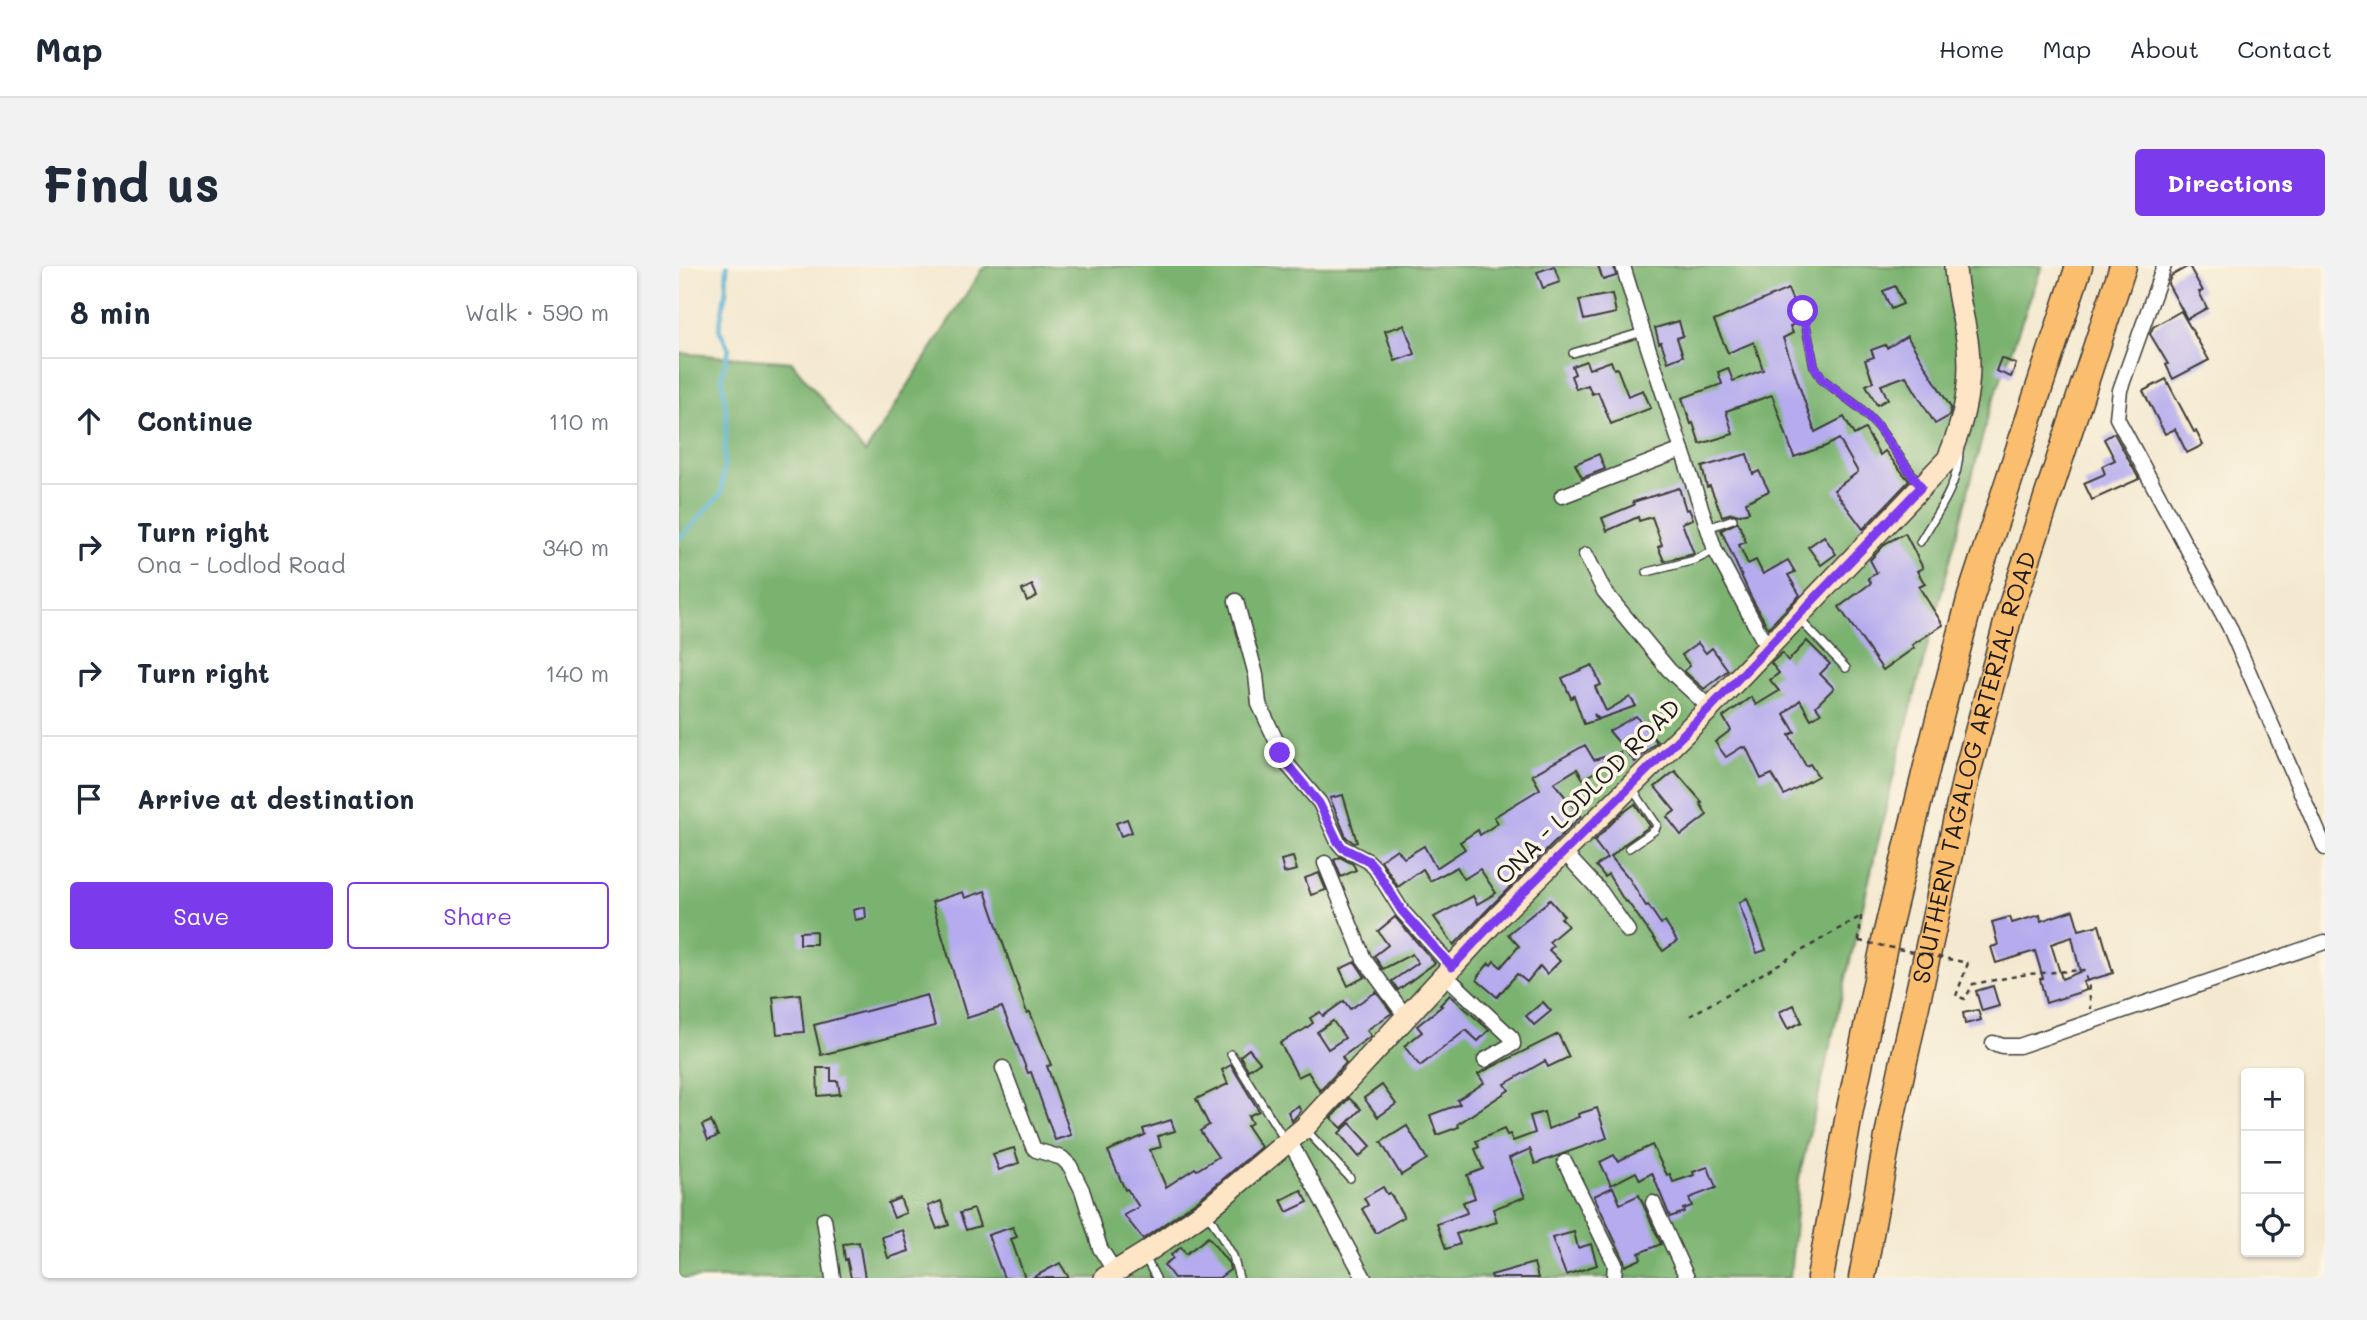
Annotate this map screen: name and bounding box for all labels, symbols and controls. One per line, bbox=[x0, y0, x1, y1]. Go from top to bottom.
text: Map bbox=[35, 27, 103, 70]
text: Home bbox=[1939, 33, 2004, 64]
text: Map bbox=[2042, 33, 2091, 64]
text: About bbox=[2129, 33, 2199, 64]
text: Contact bbox=[2237, 33, 2332, 64]
button: Directions bbox=[2135, 149, 2325, 216]
text: Find us bbox=[42, 151, 220, 214]
text: 8 min bbox=[70, 292, 151, 332]
route start bbox=[1787, 295, 1818, 326]
text: Walk · 590 m bbox=[465, 297, 609, 327]
icon: ahead bbox=[70, 402, 108, 440]
text: Continue bbox=[137, 404, 253, 438]
text: 110 m bbox=[549, 406, 609, 436]
text: Turn right bbox=[137, 515, 270, 549]
icon: right bbox=[70, 528, 108, 566]
text: 340 m bbox=[542, 532, 609, 562]
street label: SOUTHERN TAGALOG ARTERIAL ROAD bbox=[1904, 547, 2043, 986]
text: Ona - Lodlod Road bbox=[137, 549, 346, 579]
icon: right bbox=[70, 654, 108, 692]
text: Turn right bbox=[137, 656, 270, 690]
text: 140 m bbox=[545, 658, 609, 688]
street label: ONA - LODLOD ROAD bbox=[1488, 692, 1686, 890]
route end bbox=[1264, 737, 1295, 768]
icon: arrive bbox=[70, 780, 108, 818]
text: Arrive at destination bbox=[137, 782, 414, 816]
button: Save bbox=[70, 882, 333, 949]
button: Share bbox=[347, 882, 609, 949]
map controls bbox=[2241, 1068, 2304, 1257]
button: + bbox=[2241, 1068, 2304, 1131]
button: − bbox=[2241, 1131, 2304, 1194]
button: locate bbox=[2241, 1194, 2304, 1257]

